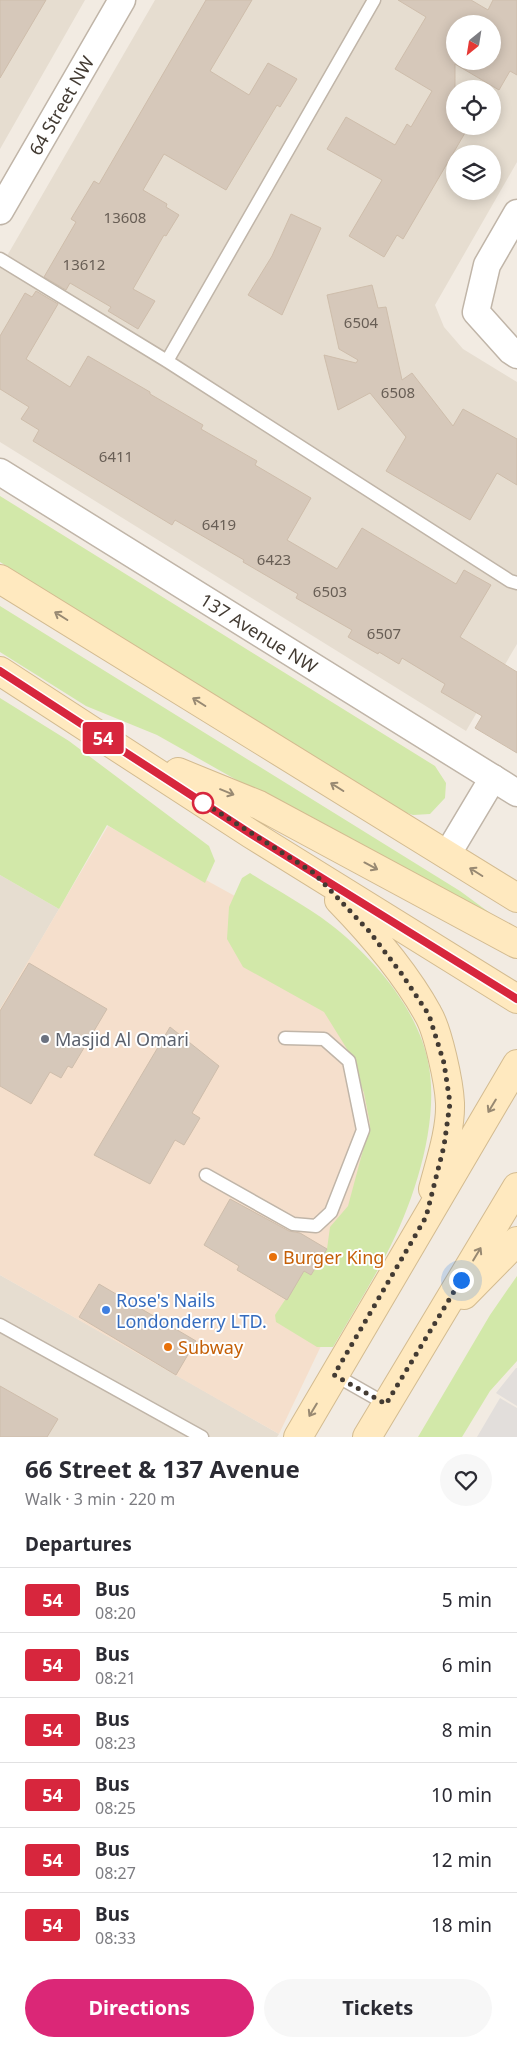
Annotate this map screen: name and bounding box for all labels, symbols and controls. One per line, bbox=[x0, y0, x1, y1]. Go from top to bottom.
north arrow bbox=[446, 15, 501, 70]
map controls bbox=[446, 15, 501, 200]
street label: 64 Street NW bbox=[23, 51, 99, 159]
button: locate bbox=[446, 80, 501, 135]
button: layers bbox=[446, 145, 501, 200]
house number: 13608 bbox=[104, 207, 146, 227]
house number: 13612 bbox=[63, 254, 105, 274]
house number: 6504 bbox=[344, 312, 379, 332]
house number: 6508 bbox=[381, 382, 415, 402]
house number: 6411 bbox=[99, 446, 133, 466]
house number: 6419 bbox=[202, 514, 236, 534]
house number: 6423 bbox=[257, 549, 291, 569]
house number: 6503 bbox=[313, 581, 347, 601]
street label: 137 Avenue NW bbox=[196, 587, 323, 679]
one-way arrow bbox=[54, 611, 68, 621]
house number: 6507 bbox=[367, 623, 401, 643]
one-way arrow bbox=[193, 696, 207, 706]
line badge: 54 bbox=[80, 722, 126, 754]
text: 54 bbox=[93, 726, 113, 750]
one-way arrow bbox=[331, 782, 345, 792]
one-way arrow bbox=[219, 788, 234, 797]
unlabelled marker bbox=[192, 792, 214, 814]
one-way arrow bbox=[364, 861, 379, 871]
one-way arrow bbox=[469, 867, 483, 877]
place label: Masjid Al Omari bbox=[55, 1027, 189, 1051]
marker: Masjid Al Omari bbox=[39, 1033, 51, 1045]
one-way arrow bbox=[487, 1099, 497, 1113]
place label: Burger King bbox=[283, 1245, 384, 1269]
one-way arrow bbox=[472, 1248, 482, 1262]
marker: Burger King bbox=[267, 1251, 279, 1263]
your location bbox=[449, 1268, 474, 1293]
place label: Rose's Nails Londonderry LTD. bbox=[116, 1288, 267, 1333]
marker: Rose's Nails Londonderry LTD. bbox=[100, 1304, 112, 1316]
place label: Subway bbox=[178, 1335, 244, 1359]
marker: Subway bbox=[162, 1341, 174, 1353]
one-way arrow bbox=[308, 1403, 318, 1417]
text: 66 Street & 137 Avenue bbox=[25, 1452, 300, 1485]
button: heart bbox=[440, 1454, 492, 1506]
text: Walk · 3 min · 220 m bbox=[25, 1488, 175, 1510]
text: Departures bbox=[25, 1531, 132, 1557]
text: Bus bbox=[95, 1576, 130, 1602]
text: 5 min bbox=[442, 1587, 492, 1613]
text: 54 bbox=[42, 1588, 63, 1612]
text: 08:20 bbox=[95, 1602, 136, 1624]
text: Bus bbox=[95, 1641, 130, 1667]
text: 6 min bbox=[442, 1652, 492, 1678]
text: 54 bbox=[42, 1653, 63, 1677]
text: 08:21 bbox=[95, 1667, 136, 1689]
text: Bus bbox=[95, 1706, 130, 1732]
text: 8 min bbox=[442, 1717, 492, 1743]
text: 54 bbox=[42, 1718, 63, 1742]
text: 08:23 bbox=[95, 1732, 136, 1754]
text: Bus bbox=[95, 1771, 130, 1797]
text: 10 min bbox=[431, 1782, 492, 1808]
text: 54 bbox=[42, 1783, 63, 1807]
text: 08:25 bbox=[95, 1797, 136, 1819]
text: Bus bbox=[95, 1836, 130, 1862]
text: 12 min bbox=[431, 1847, 492, 1873]
text: 54 bbox=[42, 1848, 63, 1872]
text: 08:27 bbox=[95, 1862, 136, 1884]
text: Bus bbox=[95, 1901, 130, 1927]
text: 18 min bbox=[431, 1912, 492, 1938]
text: 54 bbox=[42, 1913, 63, 1937]
text: 08:33 bbox=[95, 1927, 136, 1949]
button: Directions bbox=[25, 1979, 254, 2037]
button: Tickets bbox=[264, 1979, 492, 2037]

